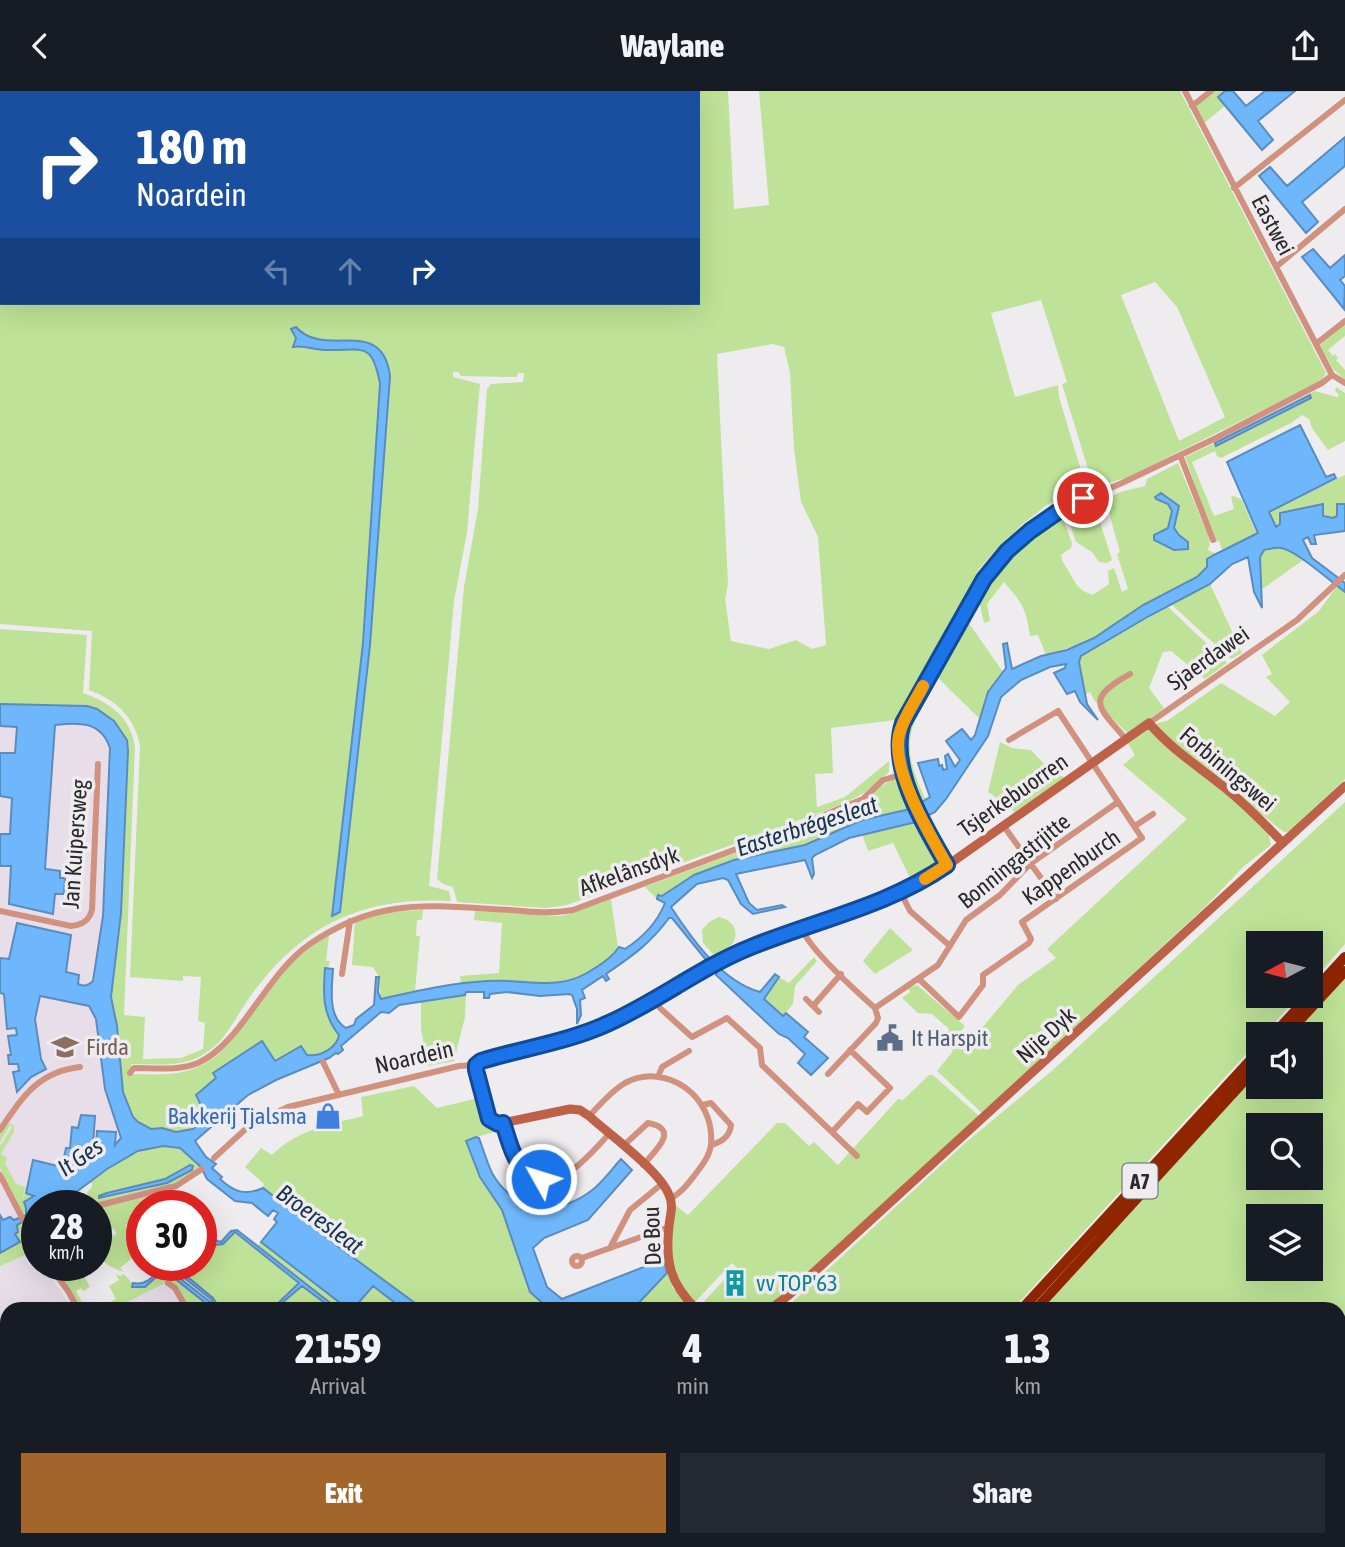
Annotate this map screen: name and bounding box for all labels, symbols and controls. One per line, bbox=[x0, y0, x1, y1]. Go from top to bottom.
icon: back bbox=[21, 27, 59, 65]
text: Waylane bbox=[621, 27, 724, 64]
icon: share bbox=[1286, 27, 1324, 65]
text: 180 m bbox=[136, 118, 247, 174]
icon: right bbox=[21, 119, 112, 210]
text: Noardein bbox=[136, 176, 247, 213]
street label: Eastwei bbox=[1246, 190, 1300, 260]
icon: left bbox=[258, 252, 296, 290]
icon: ahead bbox=[331, 252, 369, 290]
icon: right bbox=[404, 252, 442, 290]
pin bbox=[1053, 468, 1113, 528]
icon: arrive bbox=[1064, 479, 1102, 517]
street label: Sjaerdawei bbox=[1162, 620, 1254, 696]
street label: Forbiningswei bbox=[1175, 721, 1281, 817]
street label: Tsjerkebuorren bbox=[953, 748, 1073, 842]
street label: Jan Kuipersweg bbox=[58, 778, 93, 910]
water label: Easterbrégesleat bbox=[733, 790, 881, 862]
street label: Bonningastrjitte bbox=[953, 808, 1075, 914]
street label: Kappenburch bbox=[1017, 824, 1125, 910]
street label: Afkelânsdyk bbox=[576, 841, 682, 901]
north arrow bbox=[1246, 931, 1323, 1008]
map controls bbox=[1246, 931, 1323, 1281]
street label: Nije Dyk bbox=[1011, 1002, 1081, 1068]
button: sound bbox=[1246, 1022, 1323, 1099]
public building icon: It Harspit bbox=[875, 1023, 905, 1053]
place label: It Harspit bbox=[911, 1025, 988, 1051]
school or university icon: Firda bbox=[50, 1032, 80, 1062]
place label: Firda bbox=[86, 1034, 129, 1060]
street label: Noardein bbox=[372, 1035, 456, 1079]
shop icon: Bakkerij Tjalsma bbox=[313, 1101, 343, 1131]
place label: Bakkerij Tjalsma bbox=[168, 1103, 307, 1129]
button: search bbox=[1246, 1113, 1323, 1190]
water label: It Ges bbox=[52, 1132, 108, 1182]
position arrow bbox=[504, 1142, 578, 1216]
road number: A7 bbox=[1122, 1163, 1158, 1199]
water label: Broeresleat bbox=[272, 1179, 369, 1259]
speed limit sign: 30 bbox=[126, 1190, 217, 1281]
button: layers bbox=[1246, 1204, 1323, 1281]
text: 28 bbox=[50, 1206, 83, 1246]
street label: De Bou bbox=[638, 1206, 666, 1266]
text: km/h bbox=[49, 1242, 84, 1263]
building icon: vv TOP'63 bbox=[720, 1268, 750, 1298]
place label: vv TOP'63 bbox=[756, 1270, 838, 1296]
text: 21:59 bbox=[295, 1324, 381, 1372]
text: 4 bbox=[683, 1324, 703, 1372]
text: 1.3 bbox=[1004, 1324, 1051, 1372]
text: Arrival bbox=[310, 1373, 366, 1399]
text: min bbox=[676, 1373, 709, 1399]
text: km bbox=[1014, 1373, 1041, 1399]
button: Exit bbox=[21, 1453, 666, 1533]
button: Share bbox=[680, 1453, 1325, 1533]

